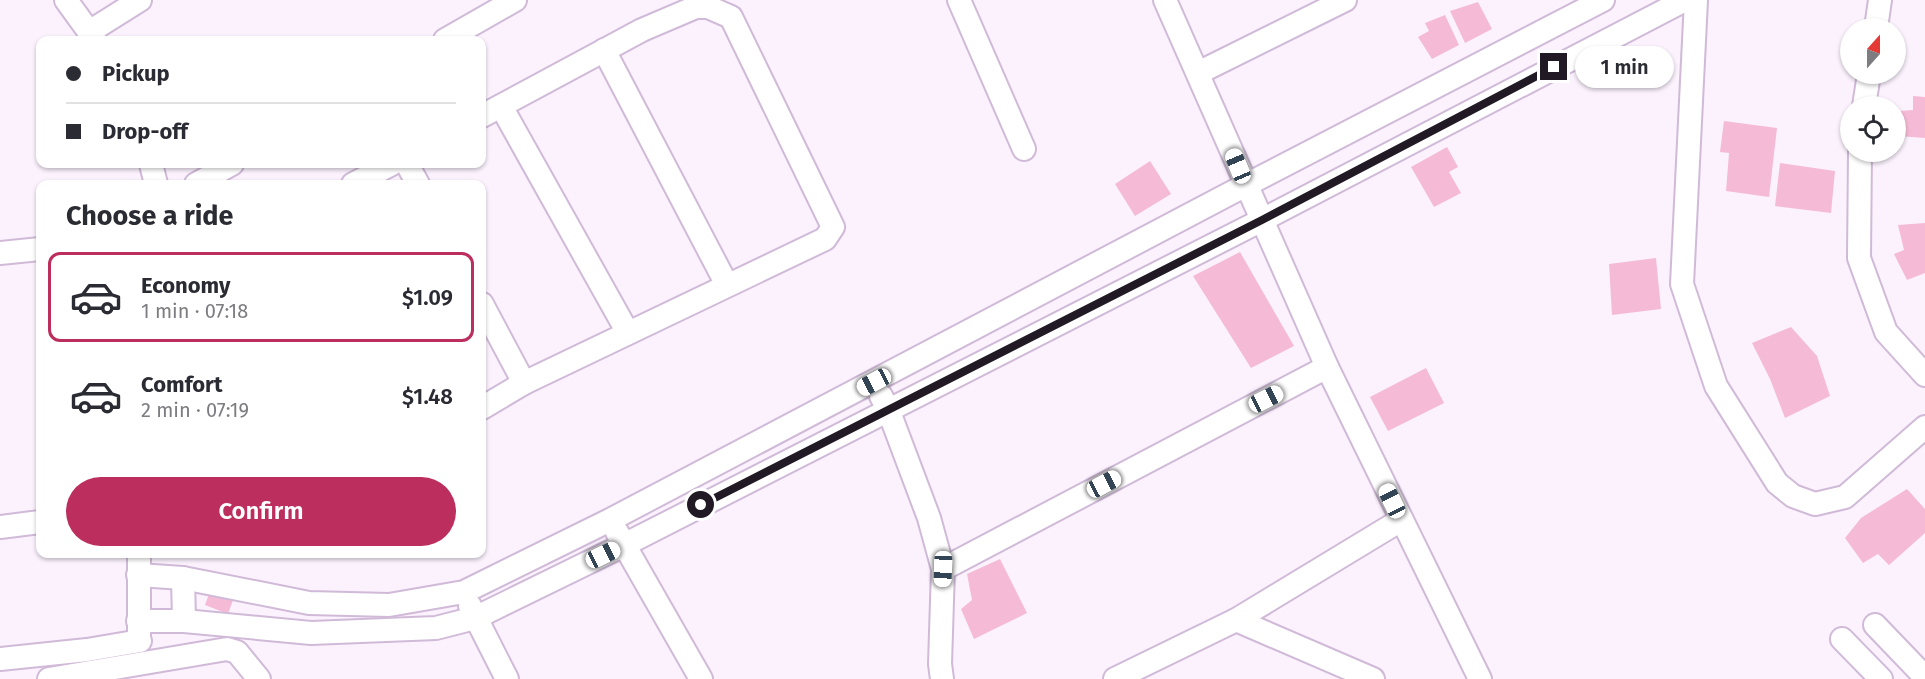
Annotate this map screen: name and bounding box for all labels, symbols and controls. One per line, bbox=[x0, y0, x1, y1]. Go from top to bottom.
north arrow bbox=[1840, 18, 1906, 84]
map controls bbox=[1840, 18, 1906, 162]
callout: 1 min bbox=[1575, 46, 1674, 88]
route end bbox=[1540, 53, 1567, 80]
text: 1 min bbox=[1600, 55, 1649, 79]
text: Pickup bbox=[102, 60, 170, 87]
button: locate bbox=[1840, 96, 1906, 162]
text: Drop-off bbox=[102, 118, 188, 145]
car bbox=[1223, 146, 1253, 186]
text: Choose a ride bbox=[66, 200, 233, 232]
icon: car bbox=[69, 270, 123, 324]
text: Economy bbox=[141, 272, 230, 299]
text: $1.09 bbox=[402, 284, 453, 311]
text: 1 min · 07:18 bbox=[141, 299, 248, 323]
car bbox=[854, 366, 894, 398]
icon: car bbox=[69, 369, 123, 423]
text: Comfort bbox=[141, 371, 222, 398]
text: $1.48 bbox=[402, 383, 453, 410]
car bbox=[1246, 383, 1286, 415]
text: 2 min · 07:19 bbox=[141, 398, 249, 422]
car bbox=[1084, 468, 1124, 500]
button: Confirm bbox=[66, 477, 456, 546]
car bbox=[1376, 481, 1408, 521]
route start bbox=[687, 491, 714, 518]
car bbox=[583, 539, 623, 571]
car bbox=[933, 551, 953, 587]

